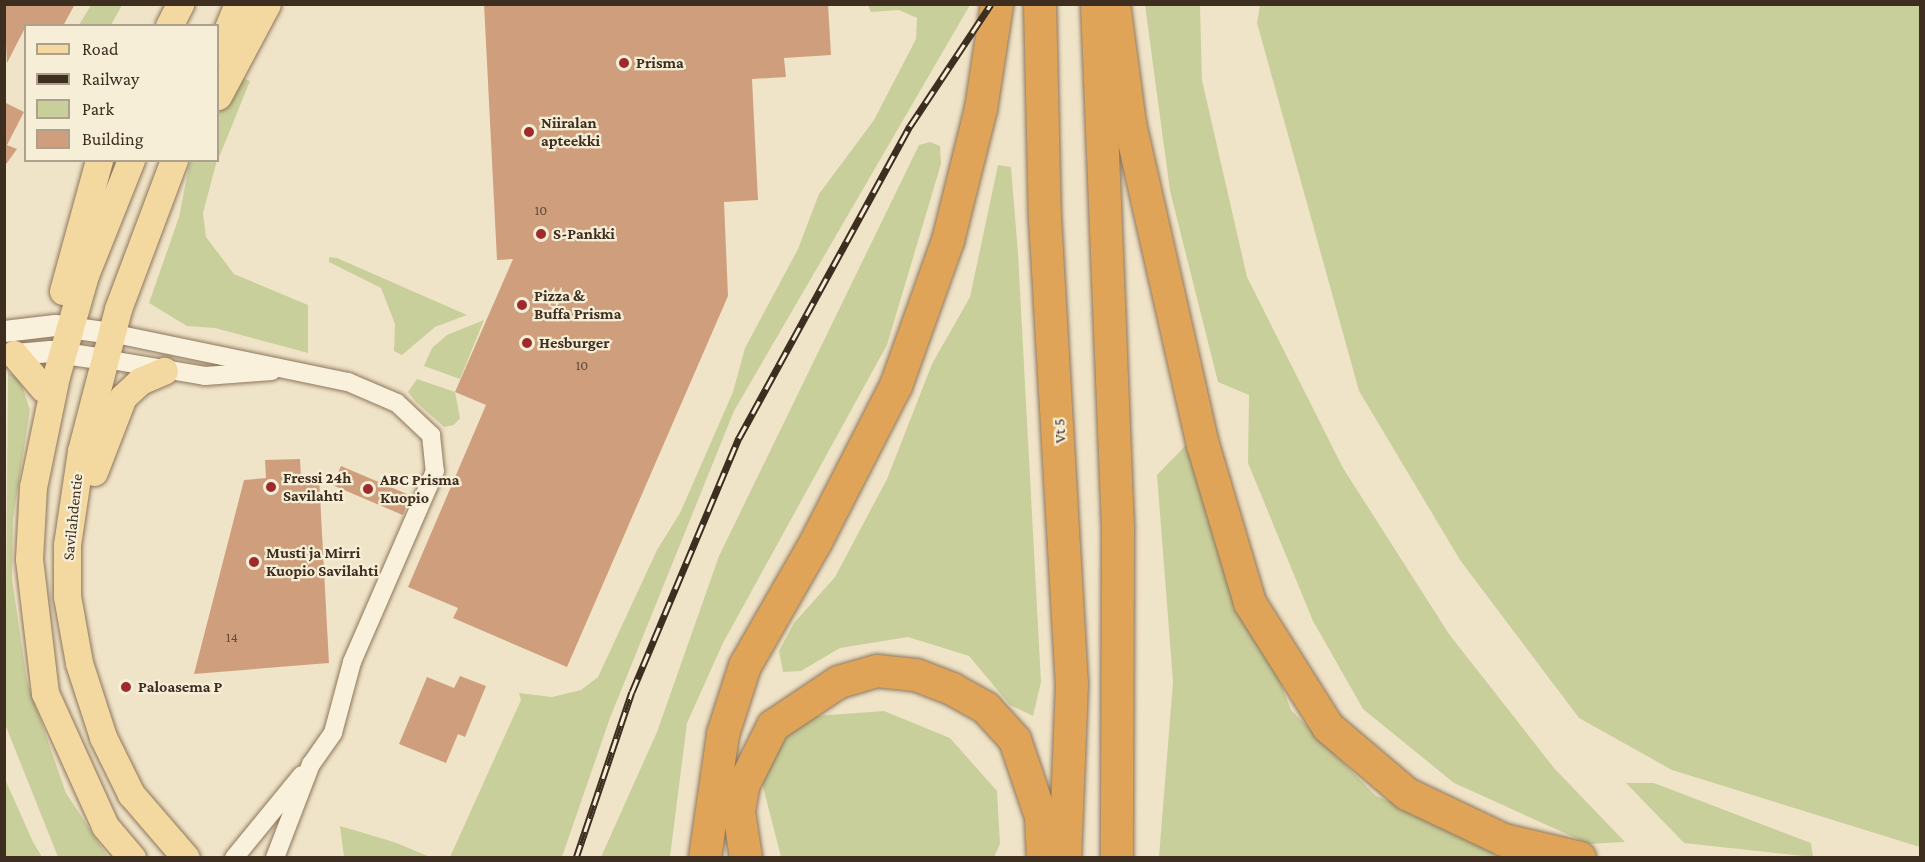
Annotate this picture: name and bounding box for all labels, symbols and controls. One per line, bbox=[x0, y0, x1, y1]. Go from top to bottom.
legend bbox=[24, 24, 219, 162]
text: Road bbox=[82, 39, 119, 59]
place label: Prisma bbox=[636, 53, 684, 73]
marker: Prisma bbox=[617, 56, 631, 70]
text: Railway bbox=[82, 69, 139, 89]
text: Park bbox=[82, 99, 114, 119]
place label: Niiralan apteekki bbox=[541, 113, 600, 151]
marker: Niiralan apteekki bbox=[522, 125, 536, 139]
text: Building bbox=[82, 129, 143, 149]
house number: 10 bbox=[535, 202, 547, 218]
place label: S-Pankki bbox=[553, 224, 615, 244]
marker: S-Pankki bbox=[534, 227, 548, 241]
place label: Pizza & Buffa Prisma bbox=[534, 286, 621, 324]
marker: Pizza & Buffa Prisma bbox=[515, 298, 529, 312]
place label: Hesburger bbox=[539, 333, 610, 353]
marker: Hesburger bbox=[520, 336, 534, 350]
house number: 10 bbox=[576, 357, 588, 373]
street label: Vt 5 bbox=[1050, 418, 1070, 444]
place label: Fressi 24h Savilahti bbox=[283, 468, 351, 506]
place label: ABC Prisma Kuopio bbox=[380, 470, 460, 508]
street label: Savilahdentie bbox=[59, 473, 87, 561]
marker: Fressi 24h Savilahti bbox=[264, 480, 278, 494]
marker: ABC Prisma Kuopio bbox=[361, 482, 375, 496]
place label: Musti ja Mirri Kuopio Savilahti bbox=[266, 543, 378, 581]
marker: Musti ja Mirri Kuopio Savilahti bbox=[247, 555, 261, 569]
house number: 14 bbox=[226, 629, 238, 645]
place label: Paloasema P bbox=[138, 677, 222, 697]
marker: Paloasema P bbox=[119, 680, 133, 694]

